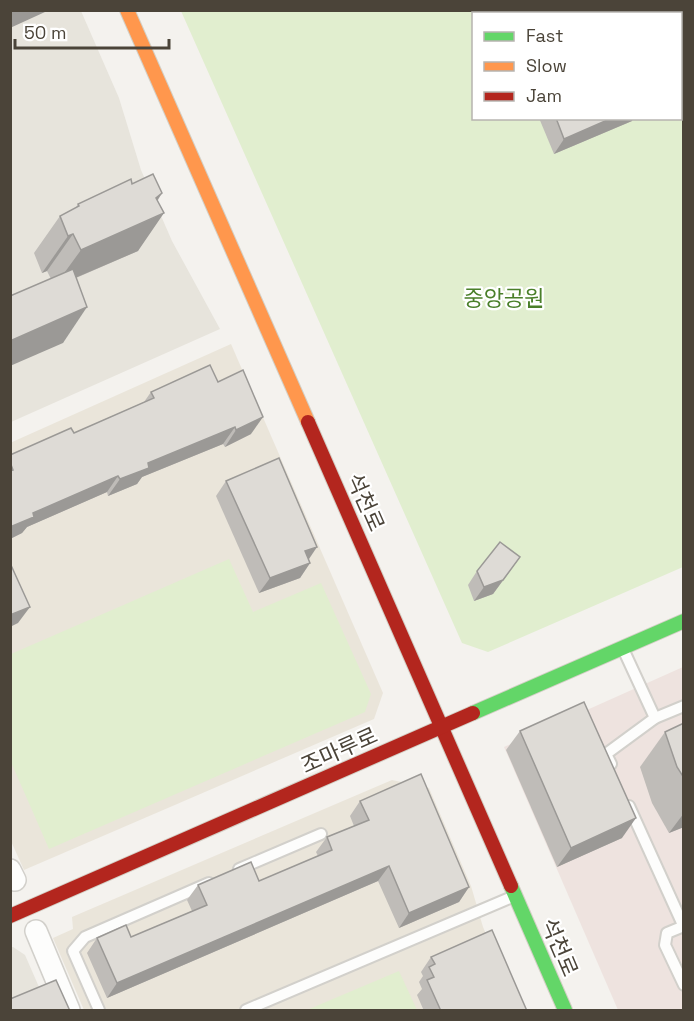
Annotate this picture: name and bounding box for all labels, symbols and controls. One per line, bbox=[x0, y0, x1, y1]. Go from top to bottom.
scale bar bbox=[15, 12, 170, 50]
legend bbox=[472, 12, 682, 120]
text: 50 m bbox=[24, 21, 66, 44]
text: Fast bbox=[526, 24, 563, 47]
text: Slow bbox=[526, 54, 567, 77]
text: Jam bbox=[526, 84, 562, 107]
park label: 중앙공원 bbox=[464, 284, 544, 312]
street label: 석천로 bbox=[341, 469, 391, 535]
street label: 조마루로 bbox=[296, 721, 382, 779]
street label: 석천로 bbox=[535, 914, 585, 980]

